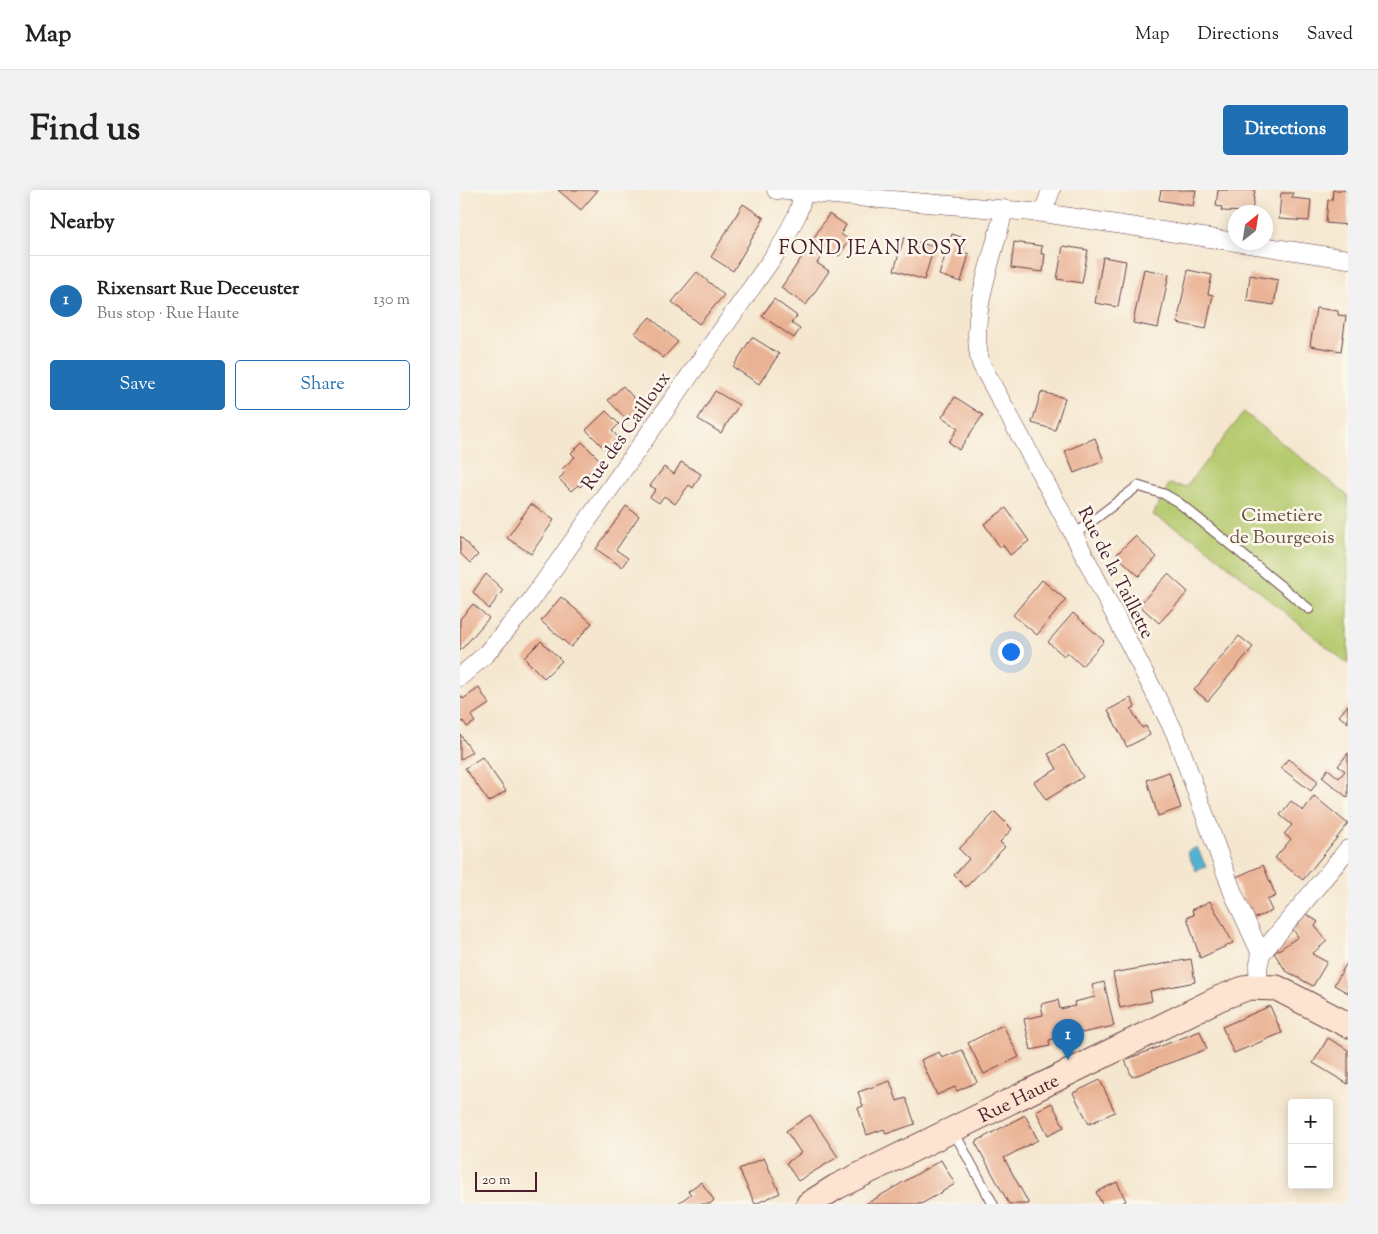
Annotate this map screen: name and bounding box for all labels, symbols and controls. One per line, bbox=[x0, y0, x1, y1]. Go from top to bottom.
text: Map bbox=[25, 18, 71, 52]
text: Map bbox=[1135, 22, 1170, 48]
text: Directions bbox=[1198, 22, 1279, 48]
text: Saved bbox=[1307, 22, 1353, 48]
text: Find us bbox=[30, 105, 140, 156]
button: Directions bbox=[1223, 105, 1348, 155]
north arrow bbox=[1228, 205, 1273, 250]
text: Nearby bbox=[50, 208, 115, 238]
district label: FOND JEAN ROSY bbox=[779, 235, 967, 264]
text: Rixensart Rue Deceuster bbox=[97, 276, 299, 303]
text: 1 bbox=[63, 289, 69, 312]
text: 130 m bbox=[373, 289, 410, 312]
text: Bus stop · Rue Haute bbox=[97, 303, 239, 326]
button: Save bbox=[50, 360, 225, 410]
button: Share bbox=[235, 360, 410, 410]
street label: Rue des Cailloux bbox=[576, 367, 678, 496]
street label: Rue de la Taillette bbox=[1070, 502, 1160, 644]
park label: Cimetière de Bourgeois bbox=[1229, 503, 1335, 552]
your location bbox=[998, 639, 1024, 665]
pin: 1 bbox=[1052, 1019, 1084, 1060]
street label: Rue Haute bbox=[974, 1068, 1064, 1131]
map controls bbox=[1288, 1099, 1333, 1189]
button: + bbox=[1288, 1099, 1333, 1144]
button: − bbox=[1288, 1144, 1333, 1189]
scale bar bbox=[475, 1169, 538, 1192]
text: 20 m bbox=[482, 1171, 511, 1191]

